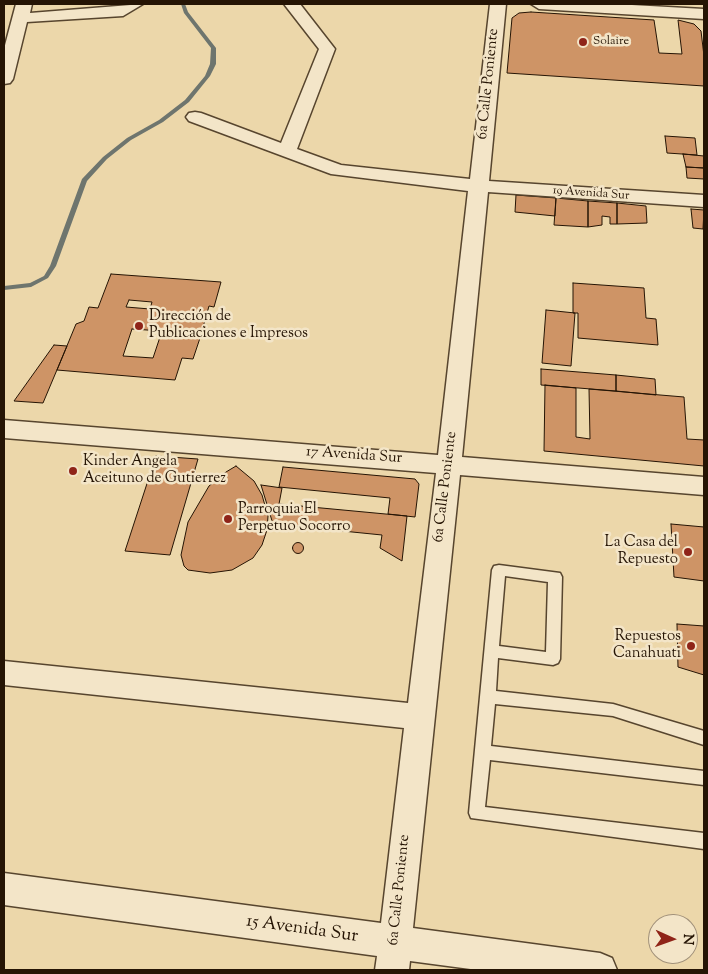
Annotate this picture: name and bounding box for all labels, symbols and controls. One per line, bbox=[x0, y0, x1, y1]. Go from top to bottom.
street label: 6a Calle Poniente bbox=[474, 28, 504, 140]
place label: Solaire bbox=[593, 35, 629, 49]
marker: Solaire bbox=[577, 36, 589, 48]
street label: 19 Avenida Sur bbox=[552, 184, 630, 204]
place label: Dirección de Publicaciones e Impresos bbox=[149, 308, 308, 343]
marker: Dirección de Publicaciones e Impresos bbox=[133, 320, 145, 332]
street label: 6a Calle Poniente bbox=[430, 430, 462, 544]
street label: 17 Avenida Sur bbox=[305, 444, 403, 468]
place label: Kinder Angela Aceituno de Gutierrez bbox=[83, 453, 226, 488]
marker: Kinder Angela Aceituno de Gutierrez bbox=[67, 465, 79, 477]
place label: Parroquia El Perpetuo Socorro bbox=[238, 501, 350, 536]
marker: Parroquia El Perpetuo Socorro bbox=[222, 513, 234, 525]
place label: La Casa del Repuesto bbox=[605, 534, 678, 569]
marker: La Casa del Repuesto bbox=[682, 546, 694, 558]
place label: Repuestos Canahuati bbox=[613, 628, 681, 663]
marker: Repuestos Canahuati bbox=[685, 640, 697, 652]
street label: 6a Calle Poniente bbox=[385, 834, 415, 946]
street label: 15 Avenida Sur bbox=[245, 911, 359, 949]
north arrow bbox=[648, 914, 698, 964]
text: N bbox=[677, 934, 697, 945]

